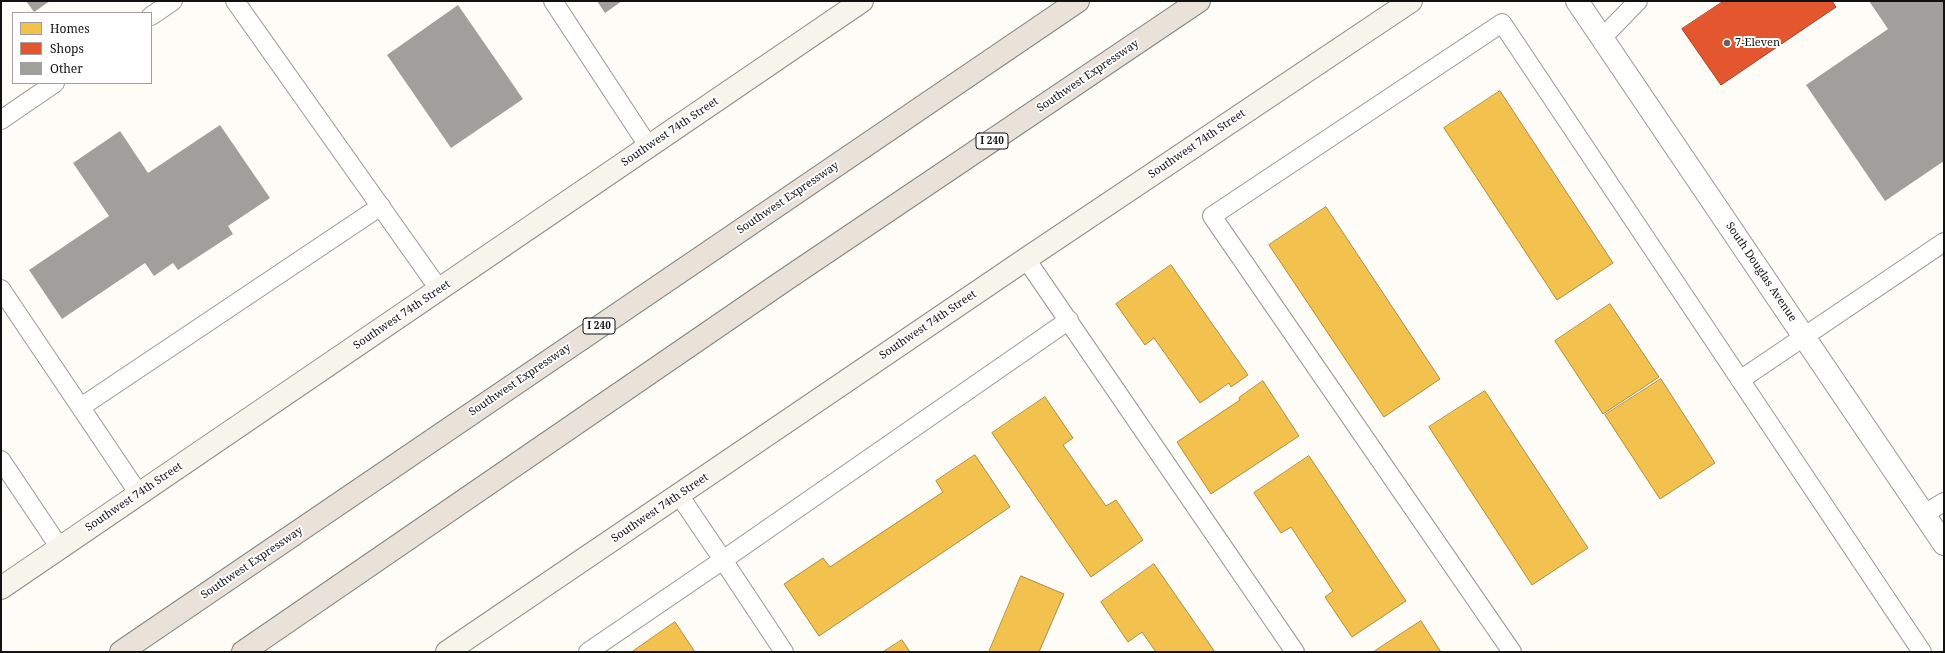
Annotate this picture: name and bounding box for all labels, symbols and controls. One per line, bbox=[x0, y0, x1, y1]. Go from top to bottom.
legend bbox=[12, 12, 152, 84]
text: Homes bbox=[50, 20, 90, 37]
place label: 7-Eleven bbox=[1735, 36, 1780, 50]
street label: Southwest Expressway bbox=[1035, 37, 1141, 115]
marker: 7-Eleven bbox=[1722, 38, 1732, 48]
text: Shops bbox=[50, 40, 84, 57]
text: Other bbox=[50, 60, 83, 77]
street label: Southwest 74th Street bbox=[619, 95, 721, 169]
street label: Southwest 74th Street bbox=[1146, 107, 1248, 181]
road number: I 240 bbox=[976, 133, 1008, 149]
street label: Southwest Expressway bbox=[735, 159, 841, 237]
street label: South Douglas Avenue bbox=[1723, 220, 1799, 324]
street label: Southwest 74th Street bbox=[351, 278, 453, 352]
street label: Southwest 74th Street bbox=[877, 288, 979, 362]
road number: I 240 bbox=[583, 318, 615, 334]
street label: Southwest Expressway bbox=[467, 341, 573, 419]
street label: Southwest 74th Street bbox=[83, 460, 185, 534]
street label: Southwest 74th Street bbox=[609, 471, 711, 545]
street label: Southwest Expressway bbox=[199, 524, 305, 602]

